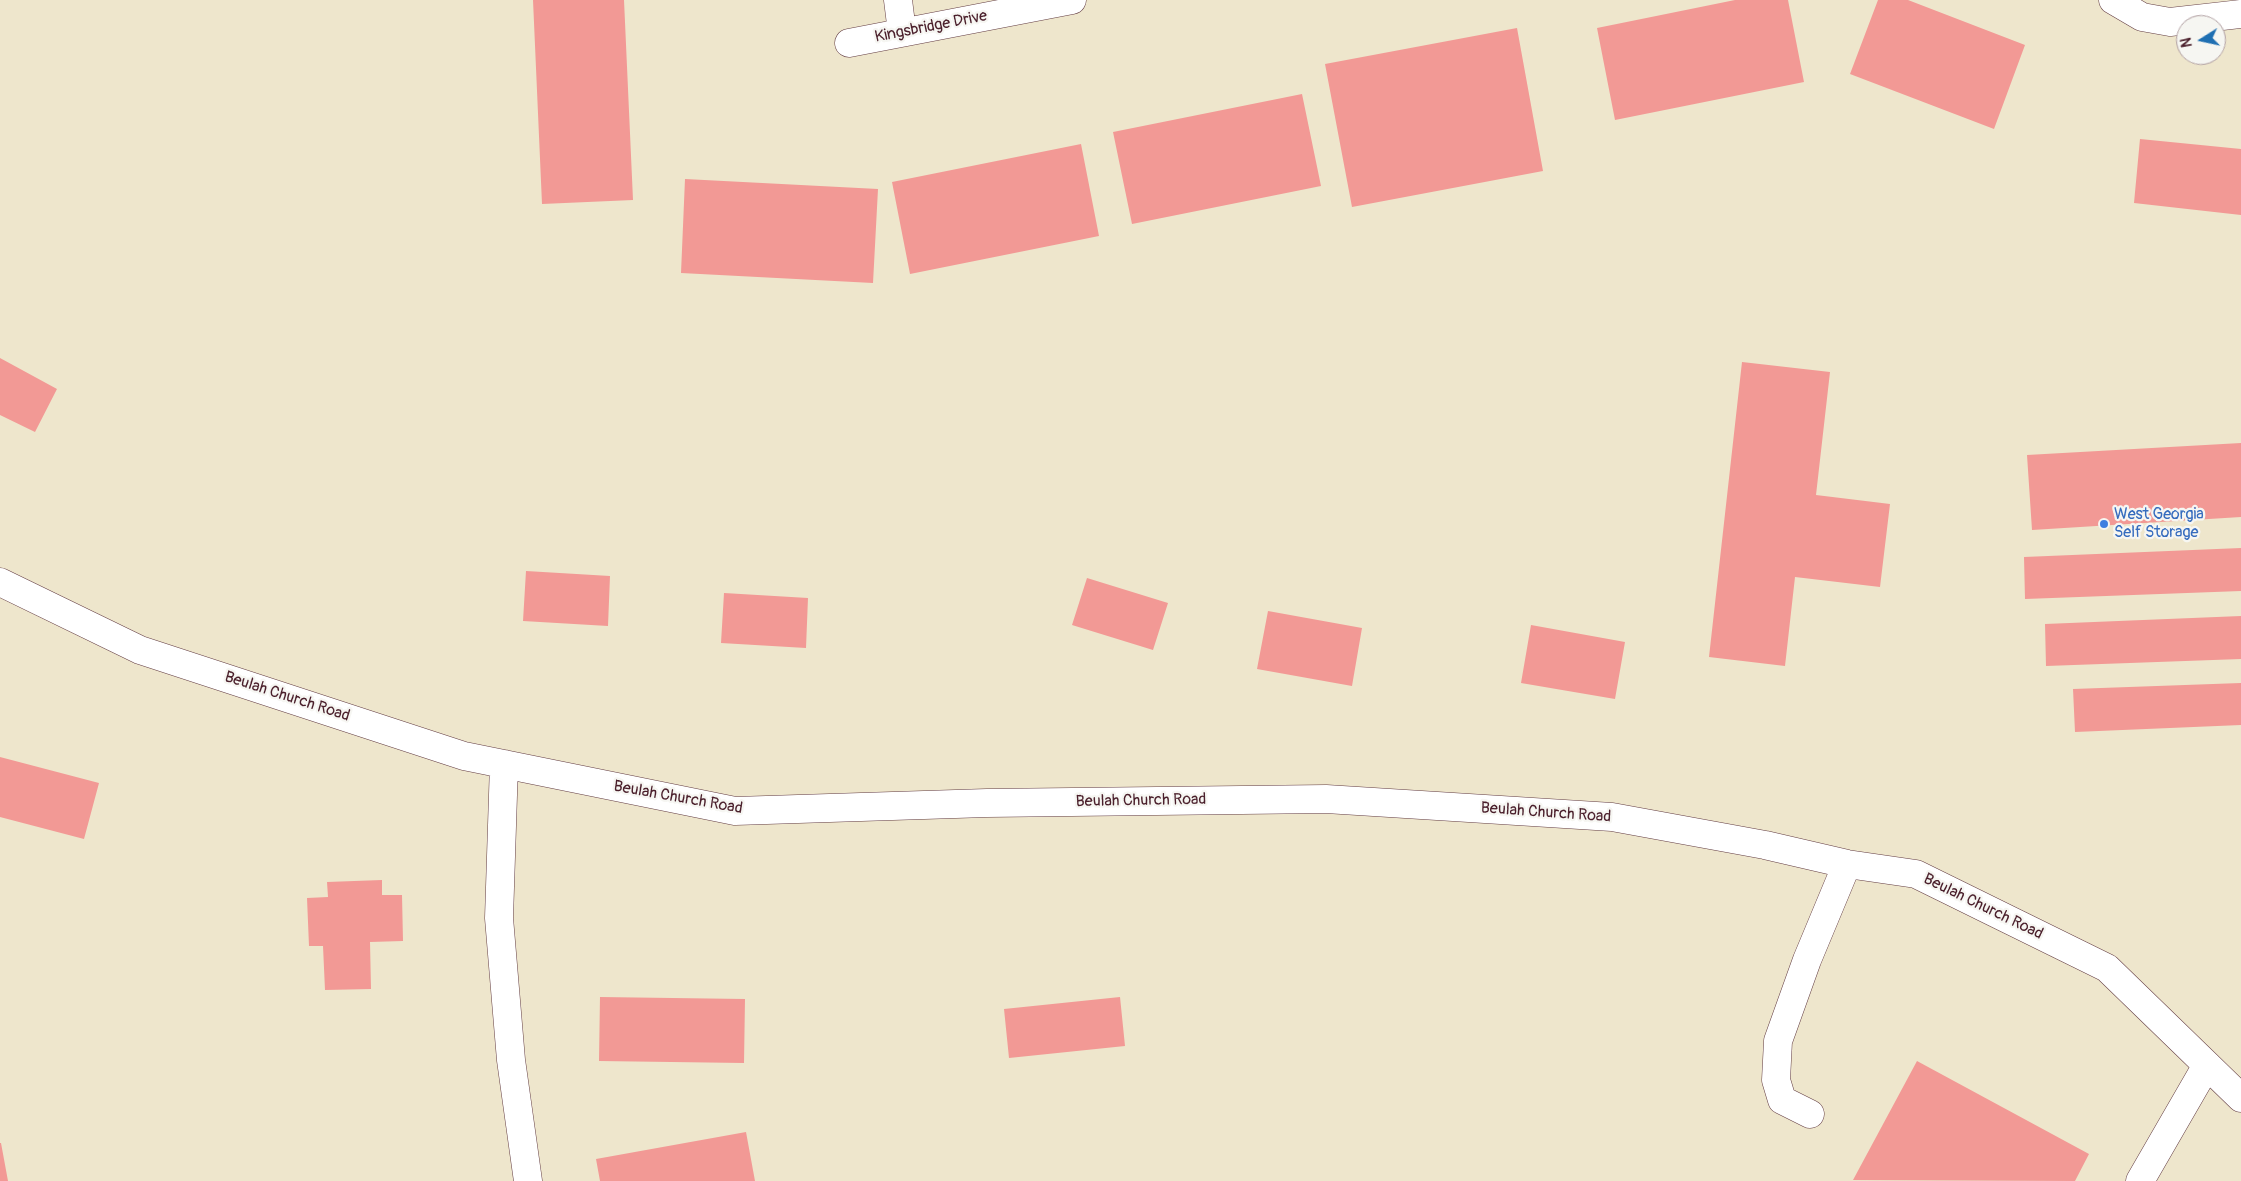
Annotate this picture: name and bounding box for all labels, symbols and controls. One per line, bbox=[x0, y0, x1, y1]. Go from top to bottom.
street label: Kingsbridge Drive bbox=[873, 7, 989, 47]
north arrow bbox=[2176, 15, 2226, 65]
text: N bbox=[2178, 36, 2196, 49]
place label: West Georgia Self Storage bbox=[2114, 505, 2204, 543]
marker: West Georgia Self Storage bbox=[2098, 518, 2110, 530]
street label: Beulah Church Road bbox=[222, 668, 352, 726]
street label: Beulah Church Road bbox=[612, 777, 744, 819]
street label: Beulah Church Road bbox=[1076, 790, 1206, 812]
street label: Beulah Church Road bbox=[1480, 799, 1612, 827]
street label: Beulah Church Road bbox=[1920, 870, 2046, 944]

